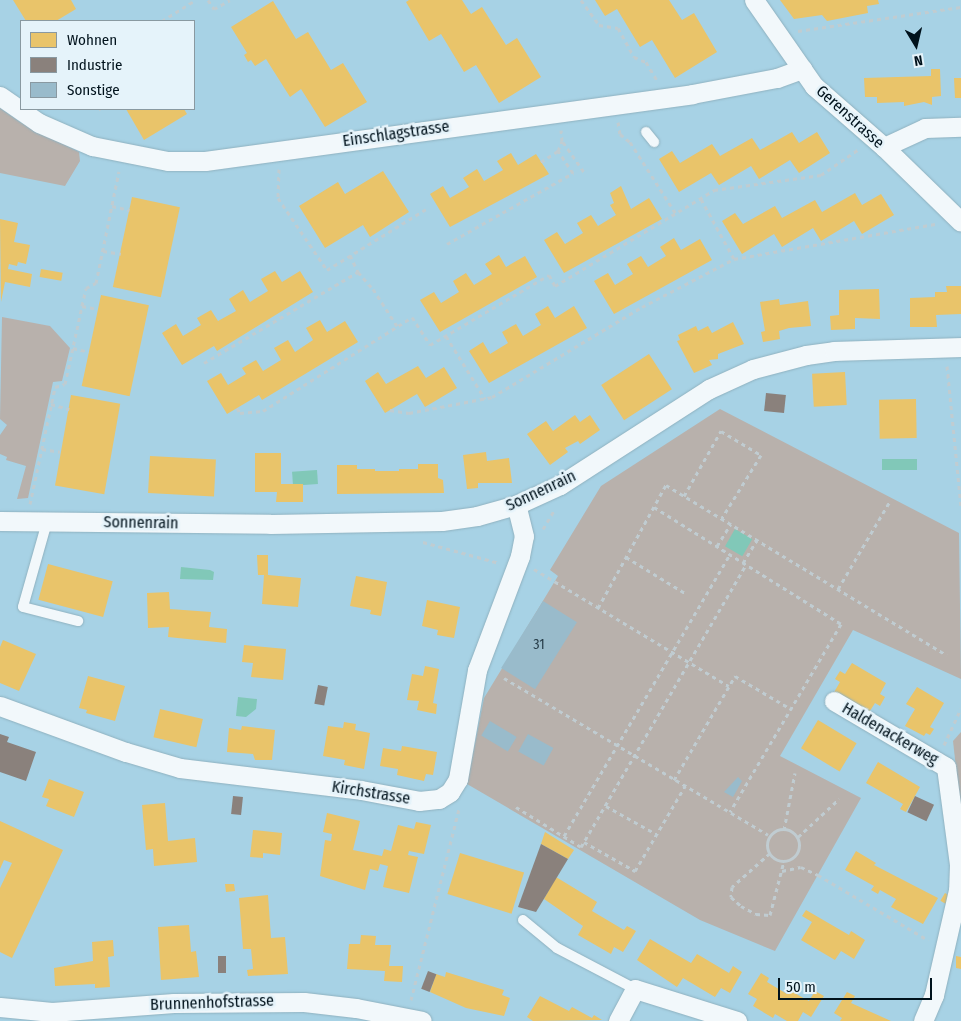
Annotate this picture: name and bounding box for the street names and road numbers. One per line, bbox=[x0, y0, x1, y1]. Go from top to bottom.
street label: Gerenstrasse bbox=[812, 81, 888, 153]
street label: Einschlagstrasse bbox=[341, 117, 451, 151]
street label: Sonnenrain bbox=[503, 466, 579, 516]
street label: Sonnenrain bbox=[103, 513, 179, 533]
street label: Haldenackerweg bbox=[839, 699, 941, 769]
street label: Kirchstrasse bbox=[330, 777, 412, 809]
street label: Brunnenhofstrasse bbox=[150, 991, 274, 1015]

